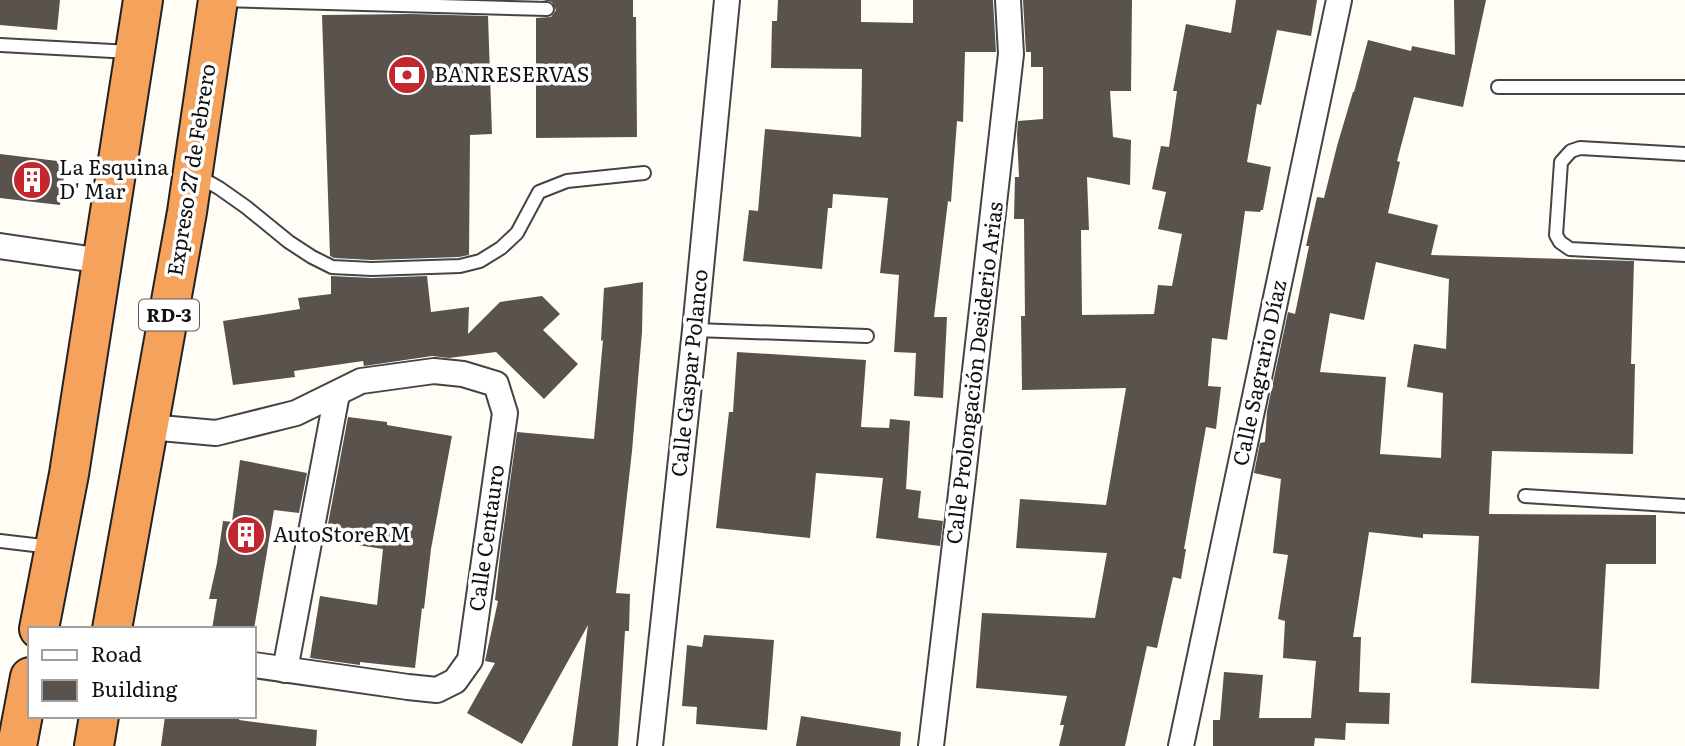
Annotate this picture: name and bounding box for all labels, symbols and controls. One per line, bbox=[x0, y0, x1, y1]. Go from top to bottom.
bank icon: BANRESERVAS bbox=[386, 54, 428, 96]
place label: BANRESERVAS bbox=[434, 57, 589, 88]
street label: Expreso 27 de Febrero bbox=[157, 61, 222, 278]
place label: La Esquina D' Mar bbox=[59, 150, 169, 205]
building icon: La Esquina D' Mar bbox=[11, 159, 53, 201]
street label: Calle Prolongación Desiderio Arias bbox=[936, 200, 1009, 546]
street label: Calle Gaspar Polanco bbox=[661, 267, 714, 478]
street label: Calle Sagrario Díaz bbox=[1223, 277, 1292, 468]
road number: RD-3 bbox=[139, 300, 199, 330]
street label: Calle Centauro bbox=[459, 462, 510, 613]
building icon: AutoStoreRM bbox=[225, 514, 267, 556]
place label: AutoStoreRM bbox=[273, 517, 411, 548]
legend bbox=[28, 627, 256, 718]
text: Road bbox=[91, 637, 142, 668]
text: Building bbox=[91, 672, 178, 703]

